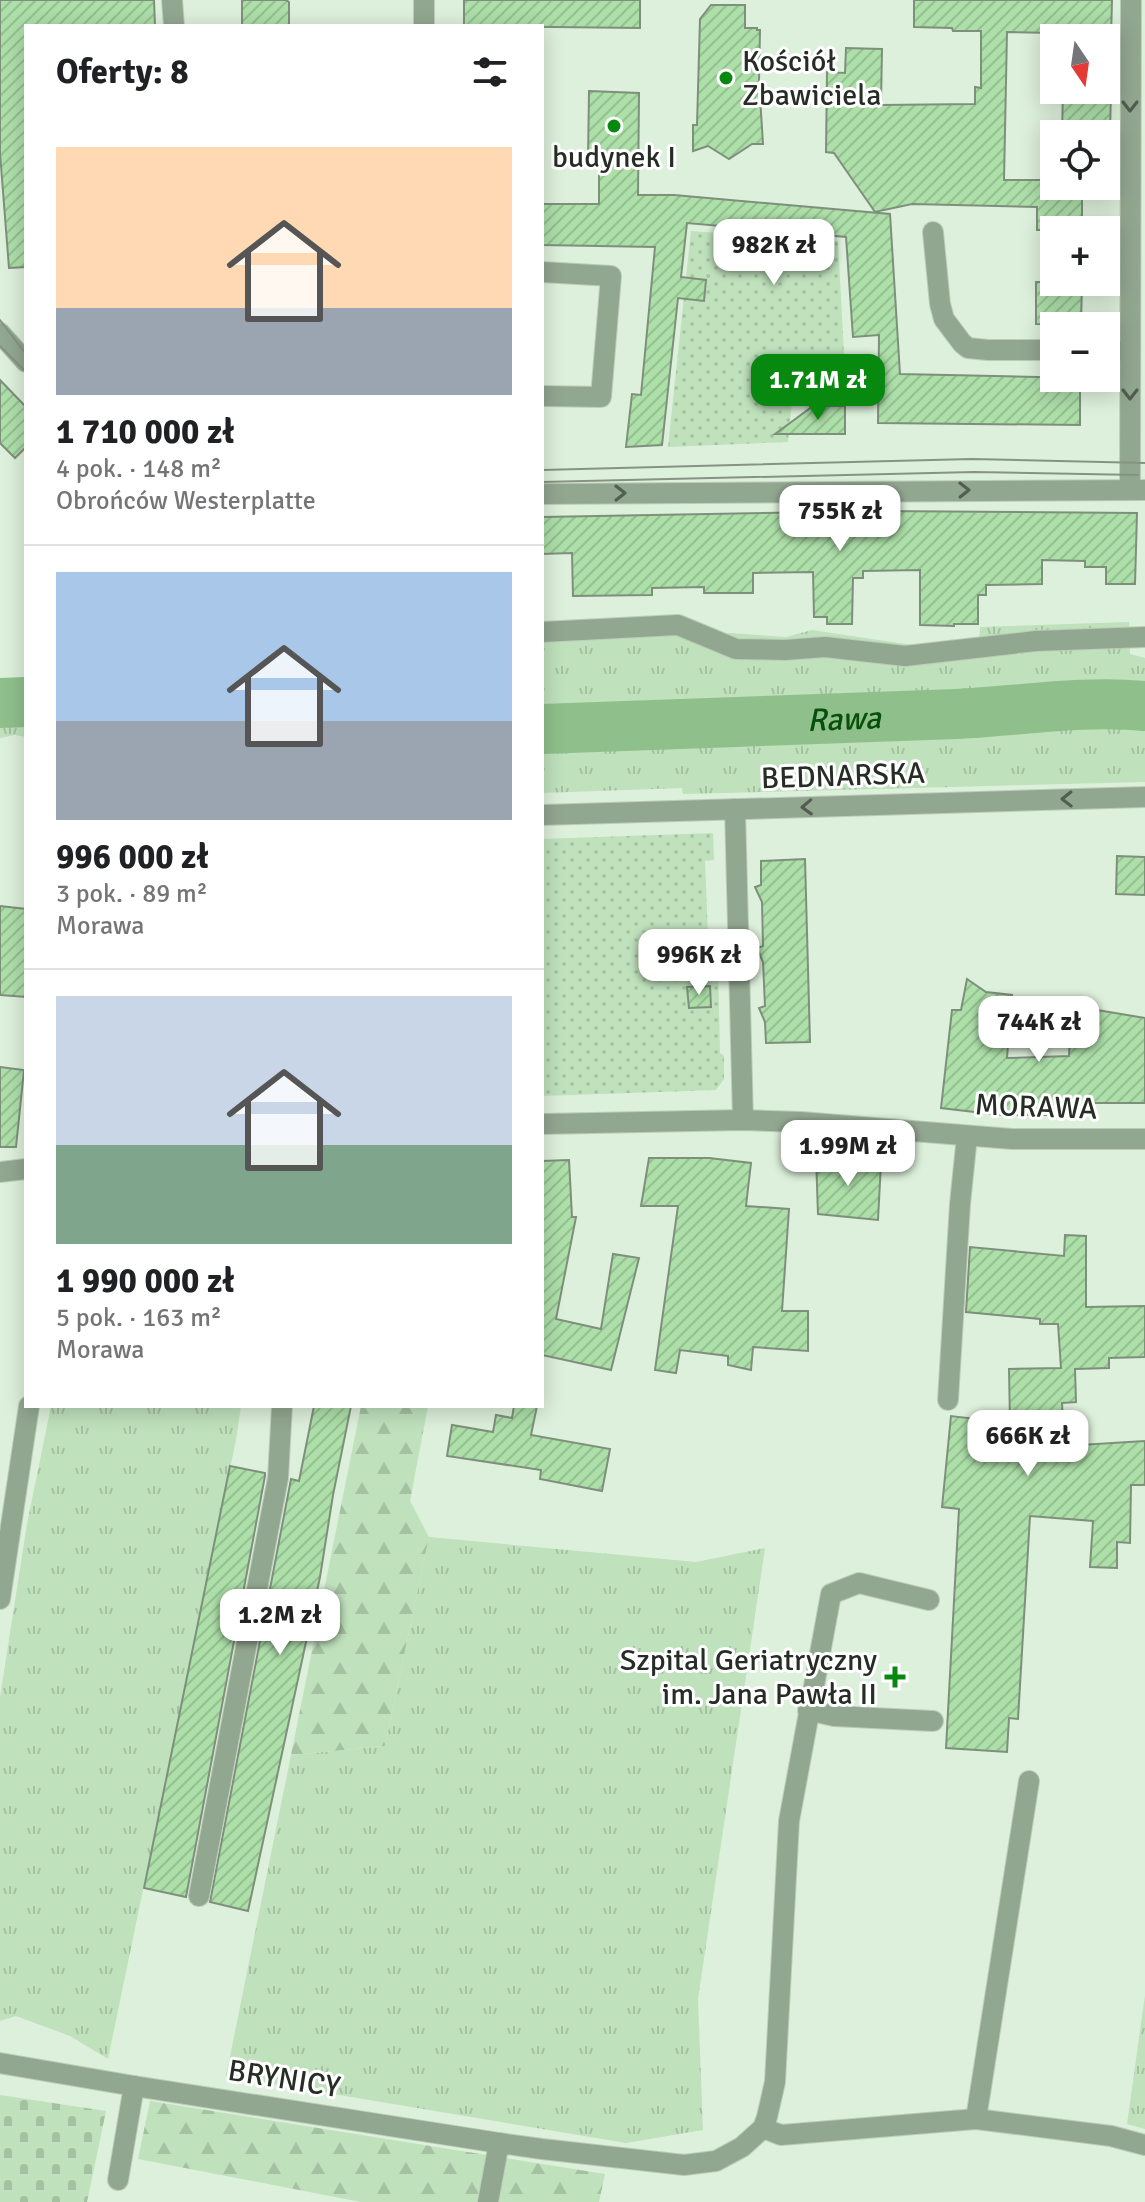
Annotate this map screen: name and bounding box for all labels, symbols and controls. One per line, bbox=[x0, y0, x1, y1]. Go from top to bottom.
north arrow bbox=[1040, 24, 1120, 104]
map controls bbox=[1040, 24, 1120, 392]
place label: Kościół Zbawiciela bbox=[742, 43, 881, 114]
icon: filters bbox=[468, 50, 512, 94]
text: Oferty: 8 bbox=[56, 51, 189, 93]
marker: Kościół Zbawiciela bbox=[717, 69, 735, 87]
one-way arrow bbox=[1122, 100, 1139, 113]
marker: budynek I bbox=[605, 117, 623, 135]
button: locate bbox=[1040, 120, 1120, 200]
place label: budynek I bbox=[552, 139, 676, 176]
icon: home bbox=[212, 199, 356, 343]
button: + bbox=[1040, 216, 1120, 296]
pin: 982K zł bbox=[700, 219, 848, 287]
text: 982K zł bbox=[731, 229, 817, 261]
button: − bbox=[1040, 312, 1120, 392]
pin: 1.71M zł bbox=[735, 354, 901, 422]
text: 1.71M zł bbox=[769, 364, 867, 396]
one-way arrow bbox=[1121, 388, 1138, 401]
text: 1 710 000 zł bbox=[56, 411, 235, 453]
text: 4 pok. · 148 m² bbox=[56, 453, 222, 485]
one-way arrow bbox=[958, 481, 971, 499]
text: Obrońców Westerplatte bbox=[56, 485, 316, 517]
one-way arrow bbox=[614, 485, 627, 502]
pin: 755K zł bbox=[766, 485, 914, 553]
text: 755K zł bbox=[797, 495, 883, 527]
icon: home bbox=[212, 624, 356, 768]
water label: Rawa bbox=[806, 698, 882, 740]
street label: BEDNARSKA bbox=[760, 755, 926, 797]
one-way arrow bbox=[1060, 791, 1073, 808]
one-way arrow bbox=[800, 798, 813, 815]
text: 996 000 zł bbox=[56, 836, 209, 878]
text: 3 pok. · 89 m² bbox=[56, 878, 208, 910]
text: Morawa bbox=[56, 910, 145, 942]
pin: 996K zł bbox=[625, 929, 773, 997]
text: 996K zł bbox=[656, 939, 742, 971]
pin: 744K zł bbox=[965, 996, 1113, 1064]
text: 744K zł bbox=[996, 1006, 1082, 1038]
icon: home bbox=[212, 1048, 356, 1192]
street label: MORAWA bbox=[974, 1086, 1098, 1128]
pin: 1.99M zł bbox=[765, 1120, 931, 1188]
text: 1.99M zł bbox=[799, 1130, 897, 1162]
text: 1 990 000 zł bbox=[56, 1260, 235, 1302]
text: 5 pok. · 163 m² bbox=[56, 1302, 222, 1334]
text: Morawa bbox=[56, 1334, 145, 1366]
pin: 666K zł bbox=[954, 1410, 1102, 1478]
text: 666K zł bbox=[985, 1420, 1071, 1452]
pin: 1.2M zł bbox=[206, 1589, 354, 1657]
text: 1.2M zł bbox=[238, 1599, 322, 1631]
place label: Szpital Geriatryczny im. Jana Pawła II bbox=[620, 1642, 877, 1713]
marker: Szpital Geriatryczny im. Jana Pawła II bbox=[884, 1666, 906, 1688]
street label: BRYNICY bbox=[225, 2052, 343, 2106]

